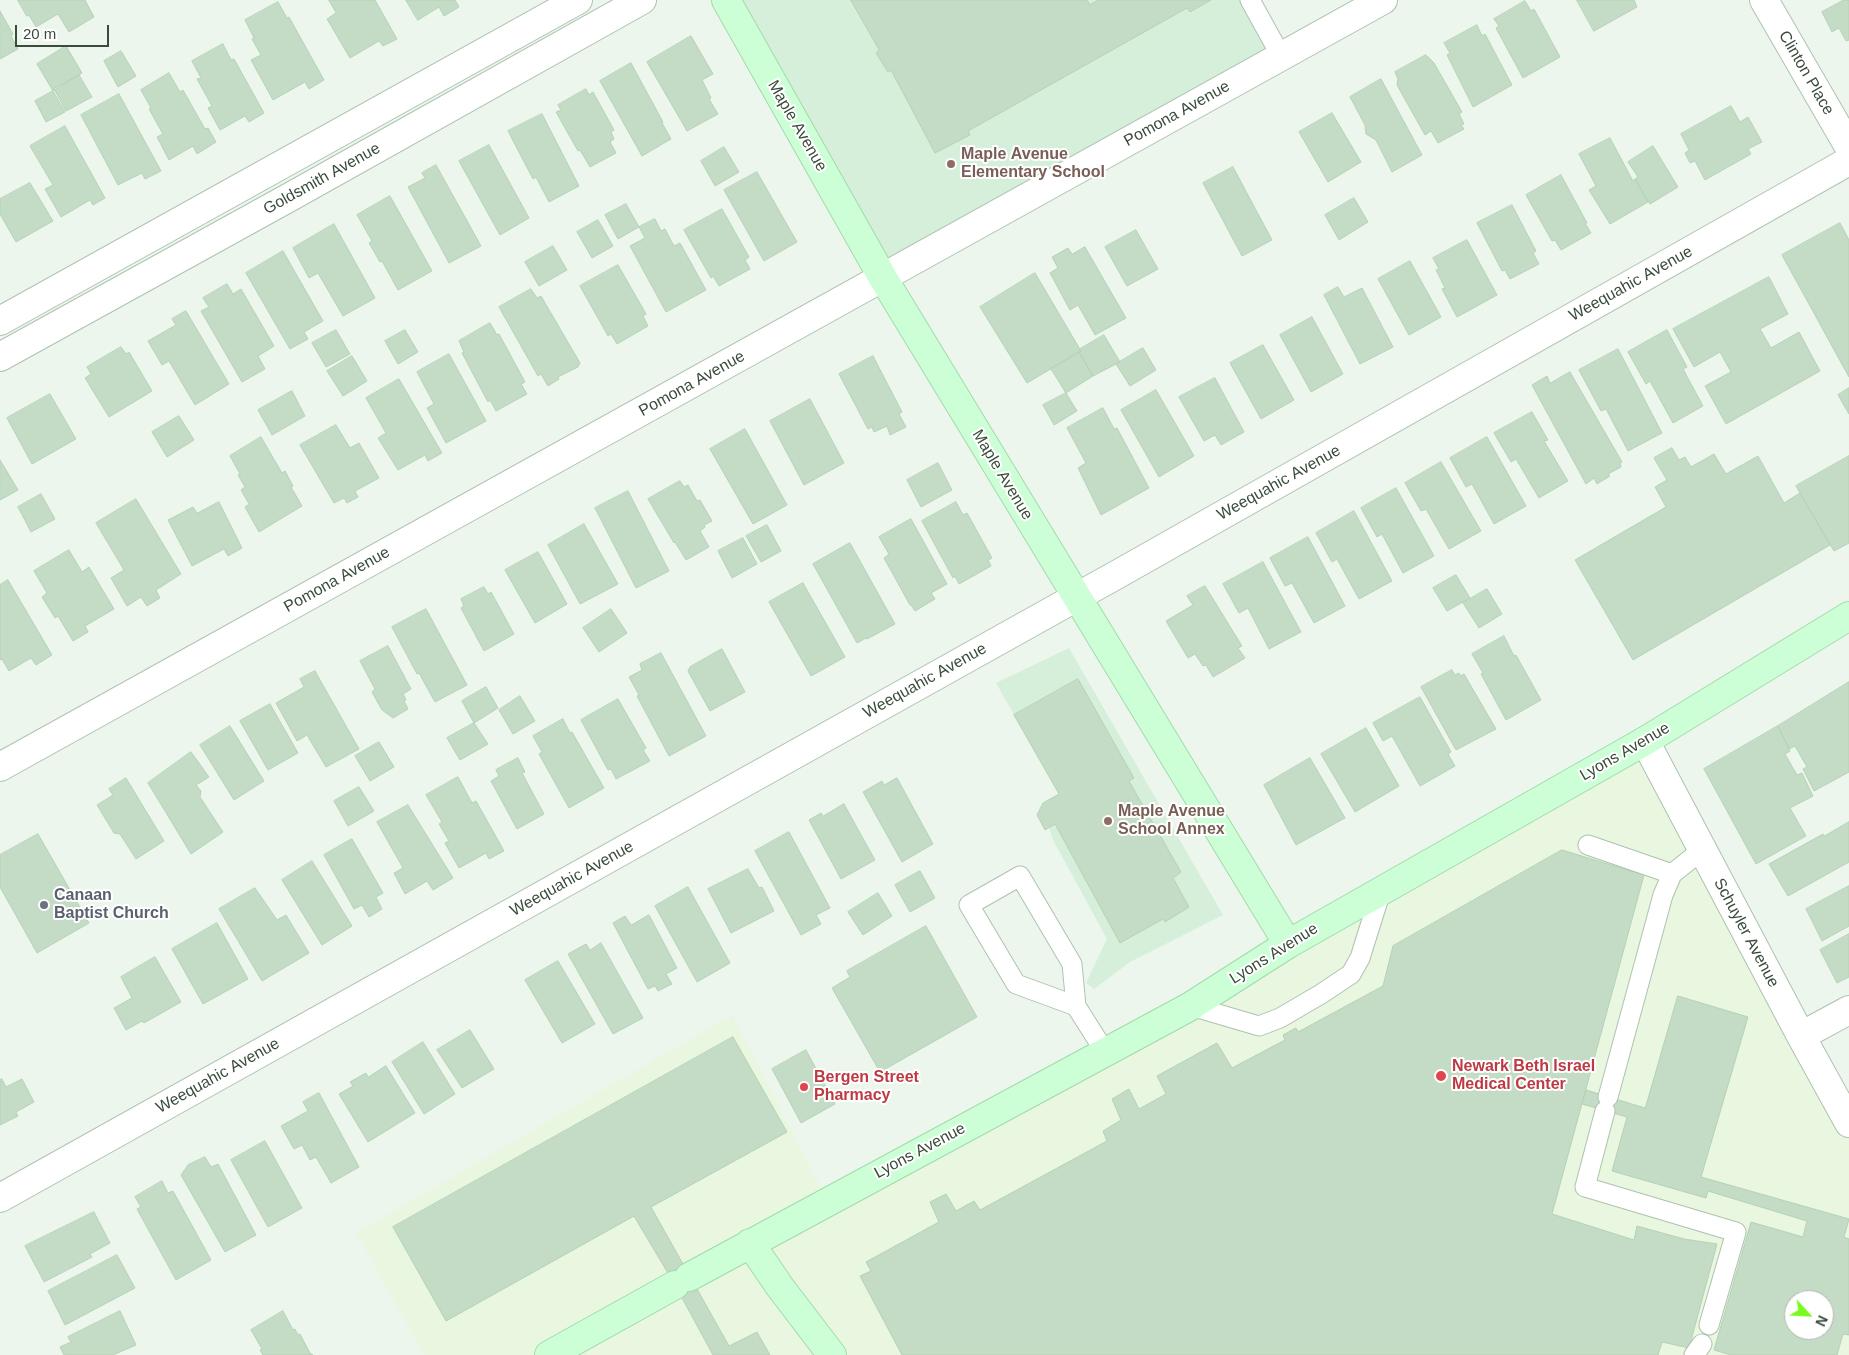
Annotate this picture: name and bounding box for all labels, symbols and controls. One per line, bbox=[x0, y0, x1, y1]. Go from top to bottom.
scale bar bbox=[18, 15, 111, 47]
text: 20 m bbox=[23, 25, 56, 42]
street label: Clinton Place bbox=[1774, 27, 1838, 119]
street label: Maple Avenue bbox=[763, 77, 831, 175]
street label: Pomona Avenue bbox=[1121, 77, 1233, 151]
street label: Goldsmith Avenue bbox=[260, 139, 384, 219]
place label: Maple Avenue Elementary School bbox=[961, 145, 1105, 183]
marker: Maple Avenue Elementary School bbox=[945, 158, 957, 170]
street label: Weequahic Avenue bbox=[1566, 242, 1696, 326]
street label: Pomona Avenue bbox=[636, 347, 748, 421]
street label: Maple Avenue bbox=[968, 426, 1036, 524]
street label: Weequahic Avenue bbox=[1214, 441, 1344, 525]
street label: Pomona Avenue bbox=[281, 543, 393, 617]
street label: Weequahic Avenue bbox=[860, 639, 990, 723]
street label: Lyons Avenue bbox=[1577, 719, 1673, 785]
place label: Maple Avenue School Annex bbox=[1118, 802, 1225, 840]
marker: Maple Avenue School Annex bbox=[1102, 815, 1114, 827]
street label: Weequahic Avenue bbox=[507, 837, 637, 921]
street label: Schuyler Avenue bbox=[1709, 875, 1783, 991]
place label: Canaan Baptist Church bbox=[54, 886, 169, 924]
marker: Canaan Baptist Church bbox=[38, 899, 50, 911]
street label: Lyons Avenue bbox=[1226, 919, 1322, 989]
street label: Weequahic Avenue bbox=[153, 1034, 283, 1118]
place label: Newark Beth Israel Medical Center bbox=[1452, 1057, 1595, 1095]
place label: Bergen Street Pharmacy bbox=[814, 1068, 919, 1106]
marker: Newark Beth Israel Medical Center bbox=[1434, 1069, 1448, 1083]
marker: Bergen Street Pharmacy bbox=[798, 1081, 810, 1093]
street label: Lyons Avenue bbox=[871, 1119, 969, 1183]
north arrow bbox=[1784, 1290, 1834, 1340]
text: N bbox=[1812, 1313, 1831, 1329]

